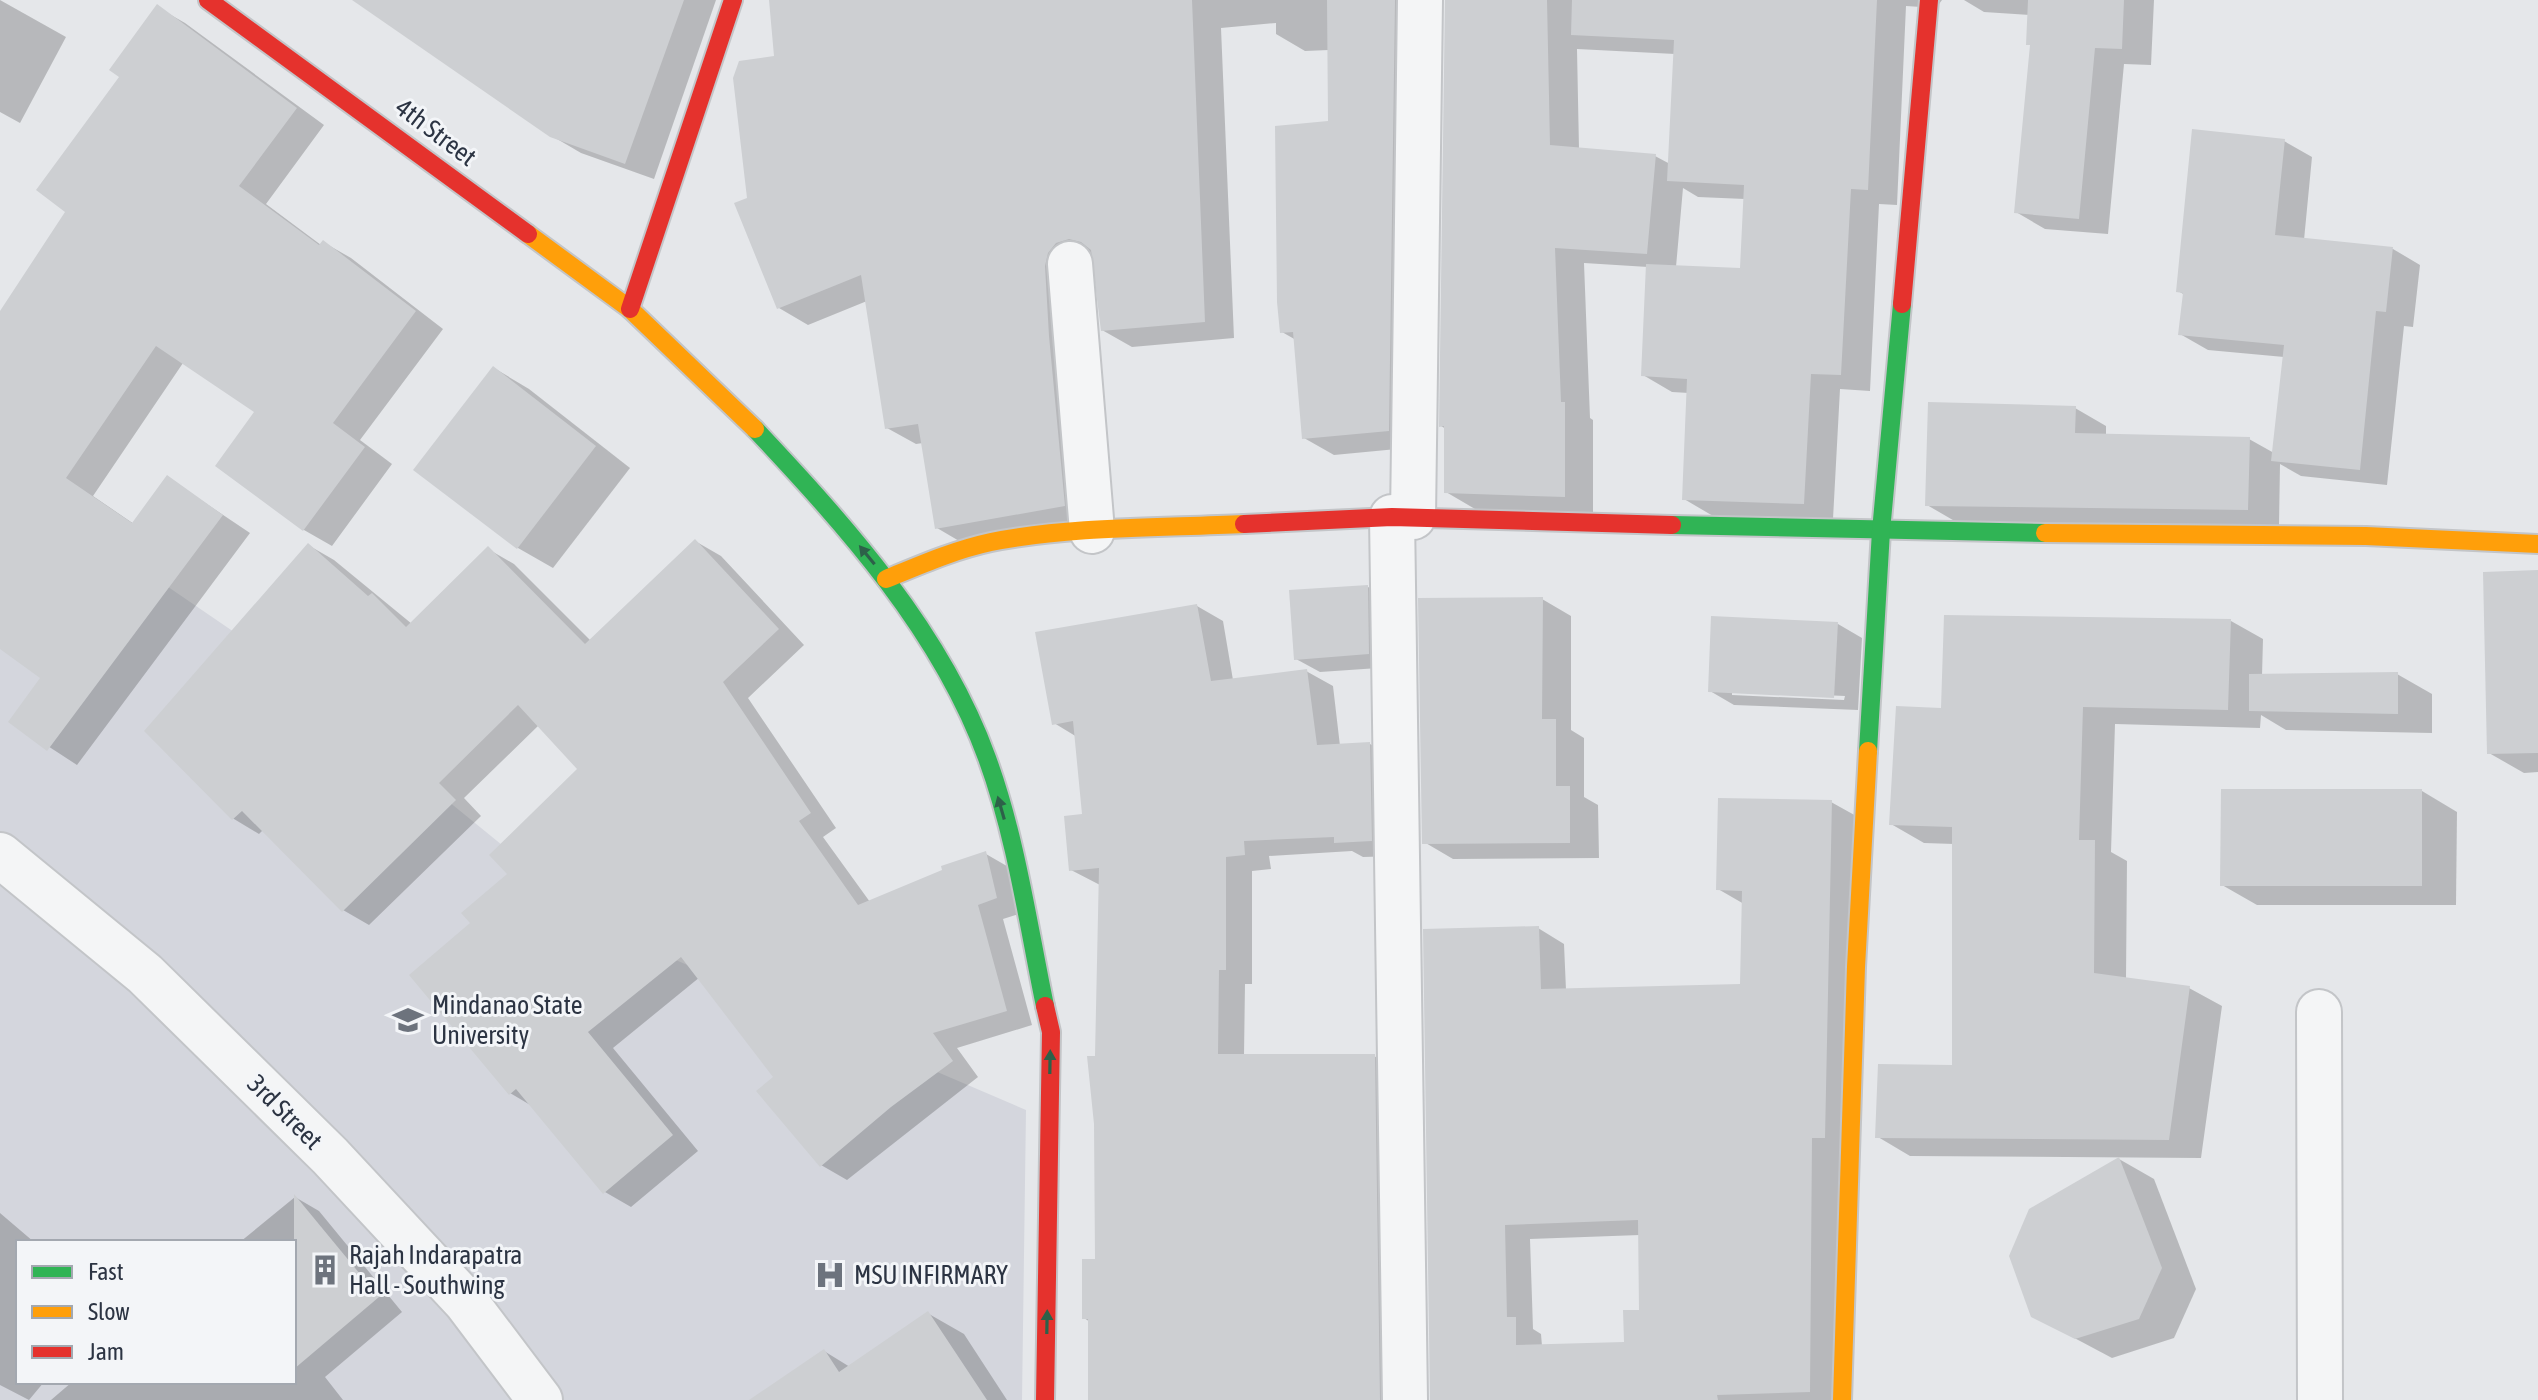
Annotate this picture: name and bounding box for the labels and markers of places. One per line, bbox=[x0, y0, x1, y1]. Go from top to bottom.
place label: Mindanao State University bbox=[432, 990, 582, 1050]
school or university icon: Mindanao State University bbox=[391, 1003, 425, 1037]
place label: Rajah Indarapatra Hall - Southwing bbox=[349, 1240, 522, 1300]
building icon: Rajah Indarapatra Hall - Southwing bbox=[308, 1253, 342, 1287]
hospital icon: MSU INFIRMARY bbox=[813, 1258, 847, 1292]
place label: MSU INFIRMARY bbox=[854, 1260, 1008, 1290]

